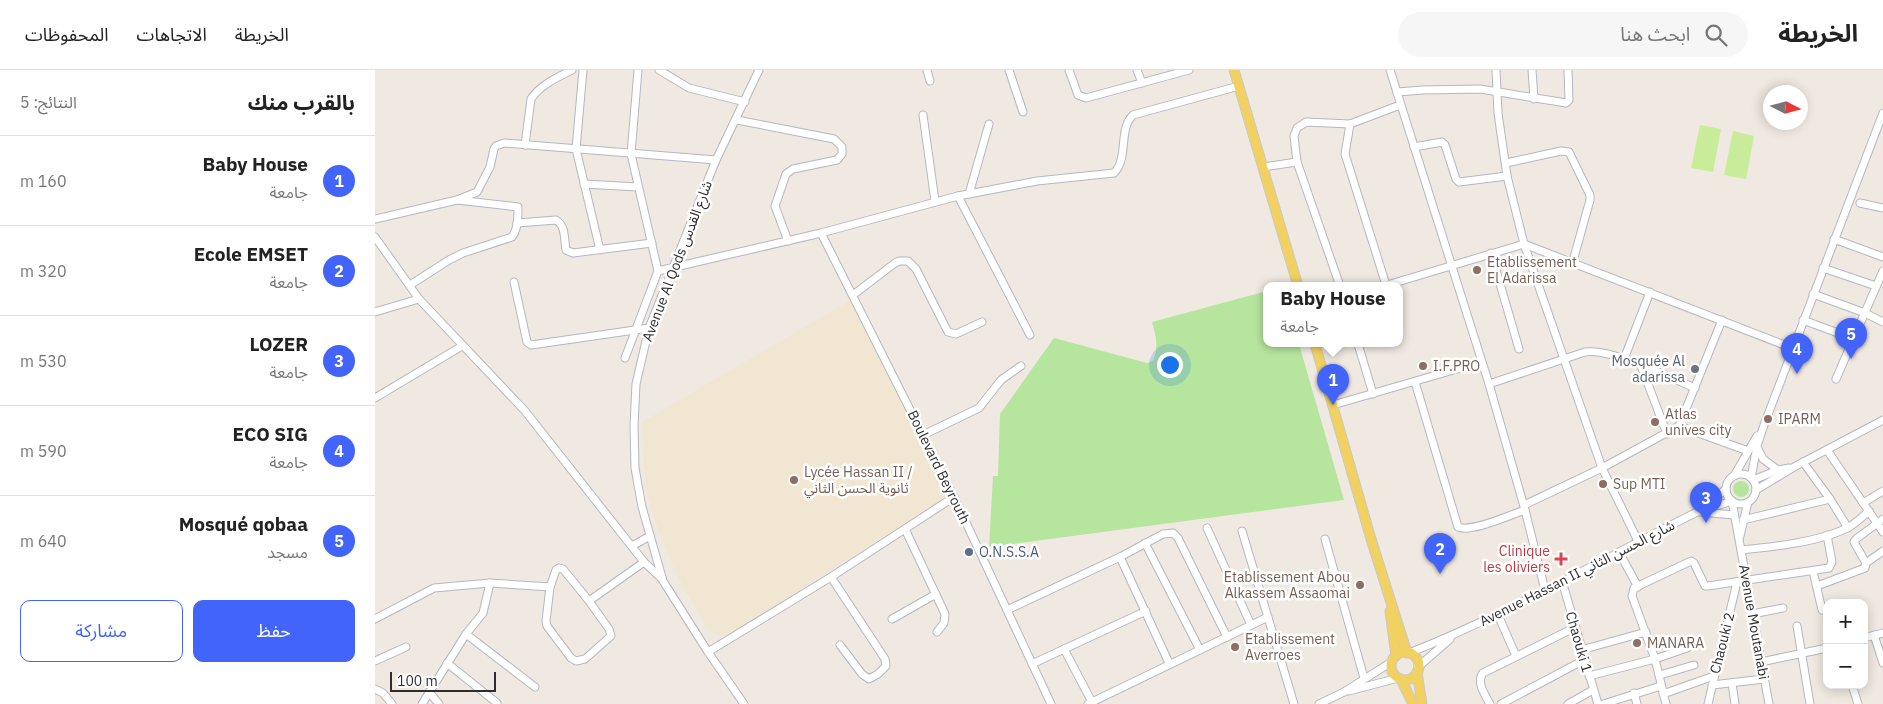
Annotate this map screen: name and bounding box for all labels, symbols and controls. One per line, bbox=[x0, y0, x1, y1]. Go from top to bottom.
search box bbox=[1398, 12, 1748, 57]
text: الخريطة bbox=[1778, 17, 1858, 49]
icon: search bbox=[1702, 21, 1730, 49]
text: ابحث هنا bbox=[1620, 22, 1690, 46]
text: المحفوظات bbox=[25, 23, 109, 46]
text: الاتجاهات bbox=[137, 23, 207, 46]
text: الخريطة bbox=[235, 23, 289, 46]
north arrow bbox=[1763, 85, 1808, 130]
text: بالقرب منك bbox=[248, 88, 355, 116]
text: النتائج: 5 bbox=[20, 92, 77, 112]
text: Baby House bbox=[202, 152, 308, 176]
text: 160 m bbox=[20, 171, 67, 191]
text: 1 bbox=[334, 171, 344, 191]
street label: Avenue Al Qods شارع القدس bbox=[638, 178, 718, 345]
text: جامعة bbox=[269, 182, 308, 202]
text: Ecole EMSET bbox=[194, 242, 308, 266]
place label: Etablissement El Adarissa bbox=[1487, 253, 1577, 287]
text: 320 m bbox=[20, 261, 67, 281]
text: 2 bbox=[334, 261, 344, 281]
marker: Etablissement El Adarissa bbox=[1471, 264, 1483, 276]
text: جامعة bbox=[269, 272, 308, 292]
popup bbox=[1263, 282, 1403, 347]
text: Baby House bbox=[1280, 286, 1386, 310]
text: جامعة bbox=[1280, 316, 1319, 336]
pin: 5 bbox=[1835, 318, 1867, 359]
text: LOZER bbox=[250, 332, 308, 356]
pin: 4 bbox=[1781, 333, 1813, 374]
text: 530 m bbox=[20, 351, 67, 371]
text: 3 bbox=[334, 351, 344, 371]
your location bbox=[1157, 352, 1183, 378]
place label: Mosquée Al adarissa bbox=[1611, 352, 1686, 386]
place label: I.F.PRO bbox=[1433, 357, 1480, 375]
marker: I.F.PRO bbox=[1417, 360, 1429, 372]
text: جامعة bbox=[269, 362, 308, 382]
marker: Mosquée Al adarissa bbox=[1689, 363, 1701, 375]
pin: 1 bbox=[1317, 364, 1349, 405]
place label: Atlas unives city bbox=[1665, 405, 1731, 439]
street label: Boulevard Beyrouth bbox=[904, 407, 974, 527]
place label: IPARM bbox=[1778, 410, 1821, 428]
marker: IPARM bbox=[1762, 413, 1774, 425]
marker: Atlas unives city bbox=[1649, 416, 1661, 428]
text: ECO SIG bbox=[233, 422, 308, 446]
text: 590 m bbox=[20, 441, 67, 461]
text: 4 bbox=[334, 441, 344, 461]
text: جامعة bbox=[269, 452, 308, 472]
place label: Lycée Hassan II / ثانوية الحسن الثاني bbox=[804, 463, 913, 499]
marker: Lycée Hassan II / ثانوية الحسن الثاني bbox=[788, 474, 800, 486]
place label: Sup MTI bbox=[1613, 475, 1665, 493]
marker: Sup MTI bbox=[1597, 478, 1609, 490]
pin: 3 bbox=[1690, 482, 1722, 523]
text: Mosqué qobaa bbox=[179, 512, 308, 536]
street label: Avenue Hassan II شارع الحسن الثاني bbox=[1476, 516, 1679, 632]
text: 640 m bbox=[20, 531, 67, 551]
text: 5 bbox=[334, 531, 344, 551]
pin: 2 bbox=[1424, 533, 1456, 574]
text: مسجد bbox=[267, 542, 308, 562]
place label: Clinique les oliviers bbox=[1483, 542, 1550, 576]
place label: O.N.S.S.A bbox=[979, 543, 1039, 561]
marker: O.N.S.S.A bbox=[963, 546, 975, 558]
marker: Clinique les oliviers bbox=[1554, 552, 1568, 566]
street label: Avenue Moutanabi bbox=[1735, 563, 1773, 681]
place label: Etablissement Abou Alkassem Assaomai bbox=[1224, 568, 1350, 602]
marker: Etablissement Abou Alkassem Assaomai bbox=[1354, 579, 1366, 591]
map controls bbox=[1823, 599, 1868, 689]
button: + bbox=[1823, 599, 1868, 644]
button: مشاركة bbox=[20, 600, 183, 662]
button: حفظ bbox=[193, 600, 355, 662]
street label: Chaouki 1 bbox=[1562, 609, 1596, 675]
street label: Chaouki 2 bbox=[1706, 611, 1738, 675]
place label: Etablissement Averroes bbox=[1245, 630, 1335, 664]
place label: MANARA bbox=[1647, 634, 1704, 652]
marker: MANARA bbox=[1631, 637, 1643, 649]
marker: Etablissement Averroes bbox=[1229, 641, 1241, 653]
button: − bbox=[1823, 644, 1868, 689]
scale bar bbox=[390, 669, 496, 692]
text: 100 m bbox=[397, 672, 438, 690]

